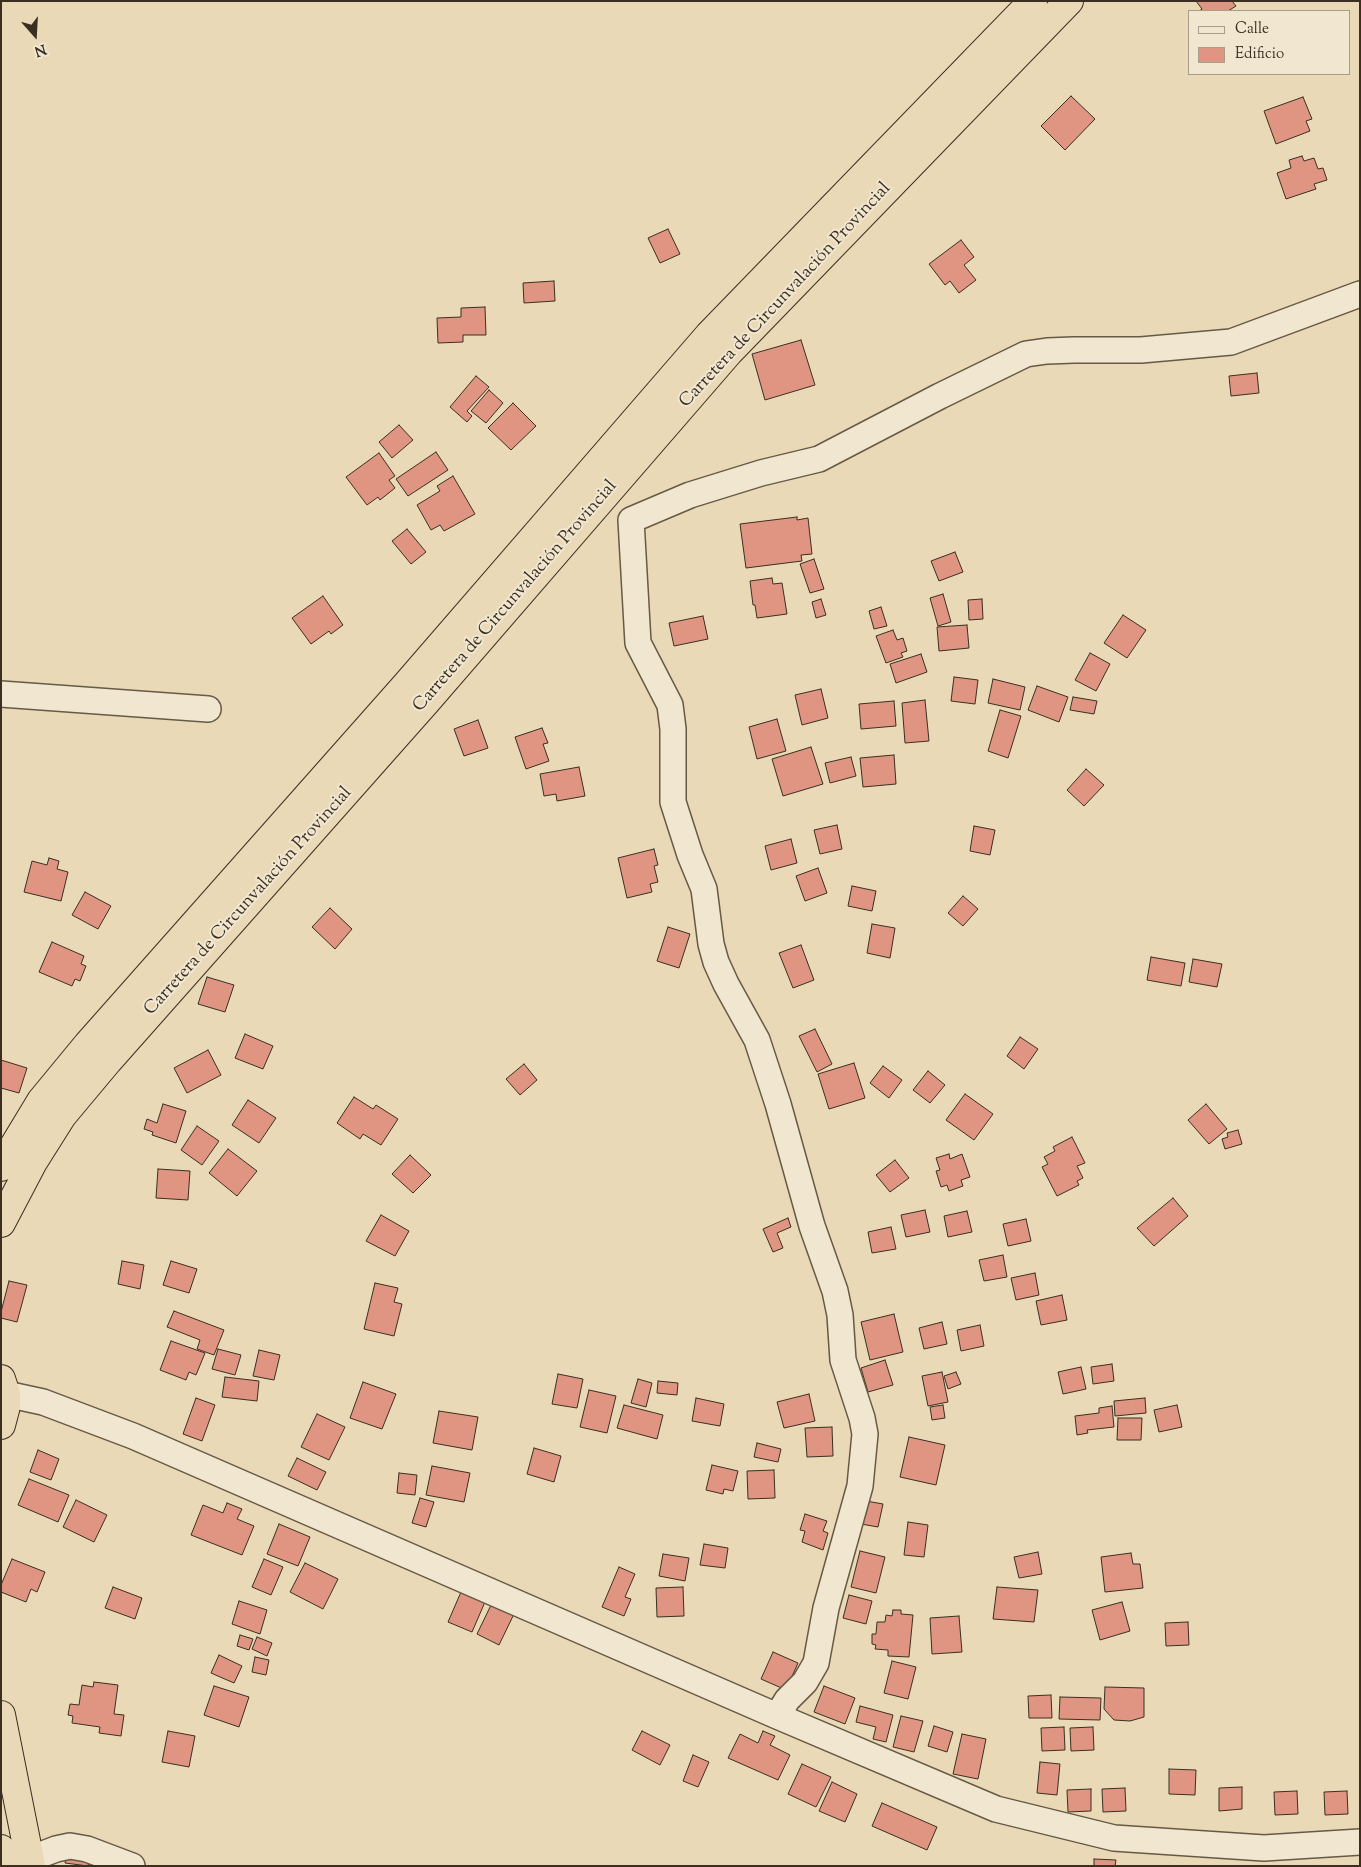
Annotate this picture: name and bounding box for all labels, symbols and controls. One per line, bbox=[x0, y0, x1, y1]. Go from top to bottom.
north arrow bbox=[10, 10, 60, 60]
legend bbox=[1188, 10, 1351, 75]
text: Calle bbox=[1235, 19, 1269, 40]
text: N bbox=[31, 38, 48, 60]
text: Edificio bbox=[1235, 44, 1284, 65]
street label: Carretera de Circunvalación Provincial bbox=[676, 179, 896, 413]
street label: Carretera de Circunvalación Provincial bbox=[409, 477, 623, 717]
street label: Carretera de Circunvalación Provincial bbox=[141, 783, 357, 1021]

